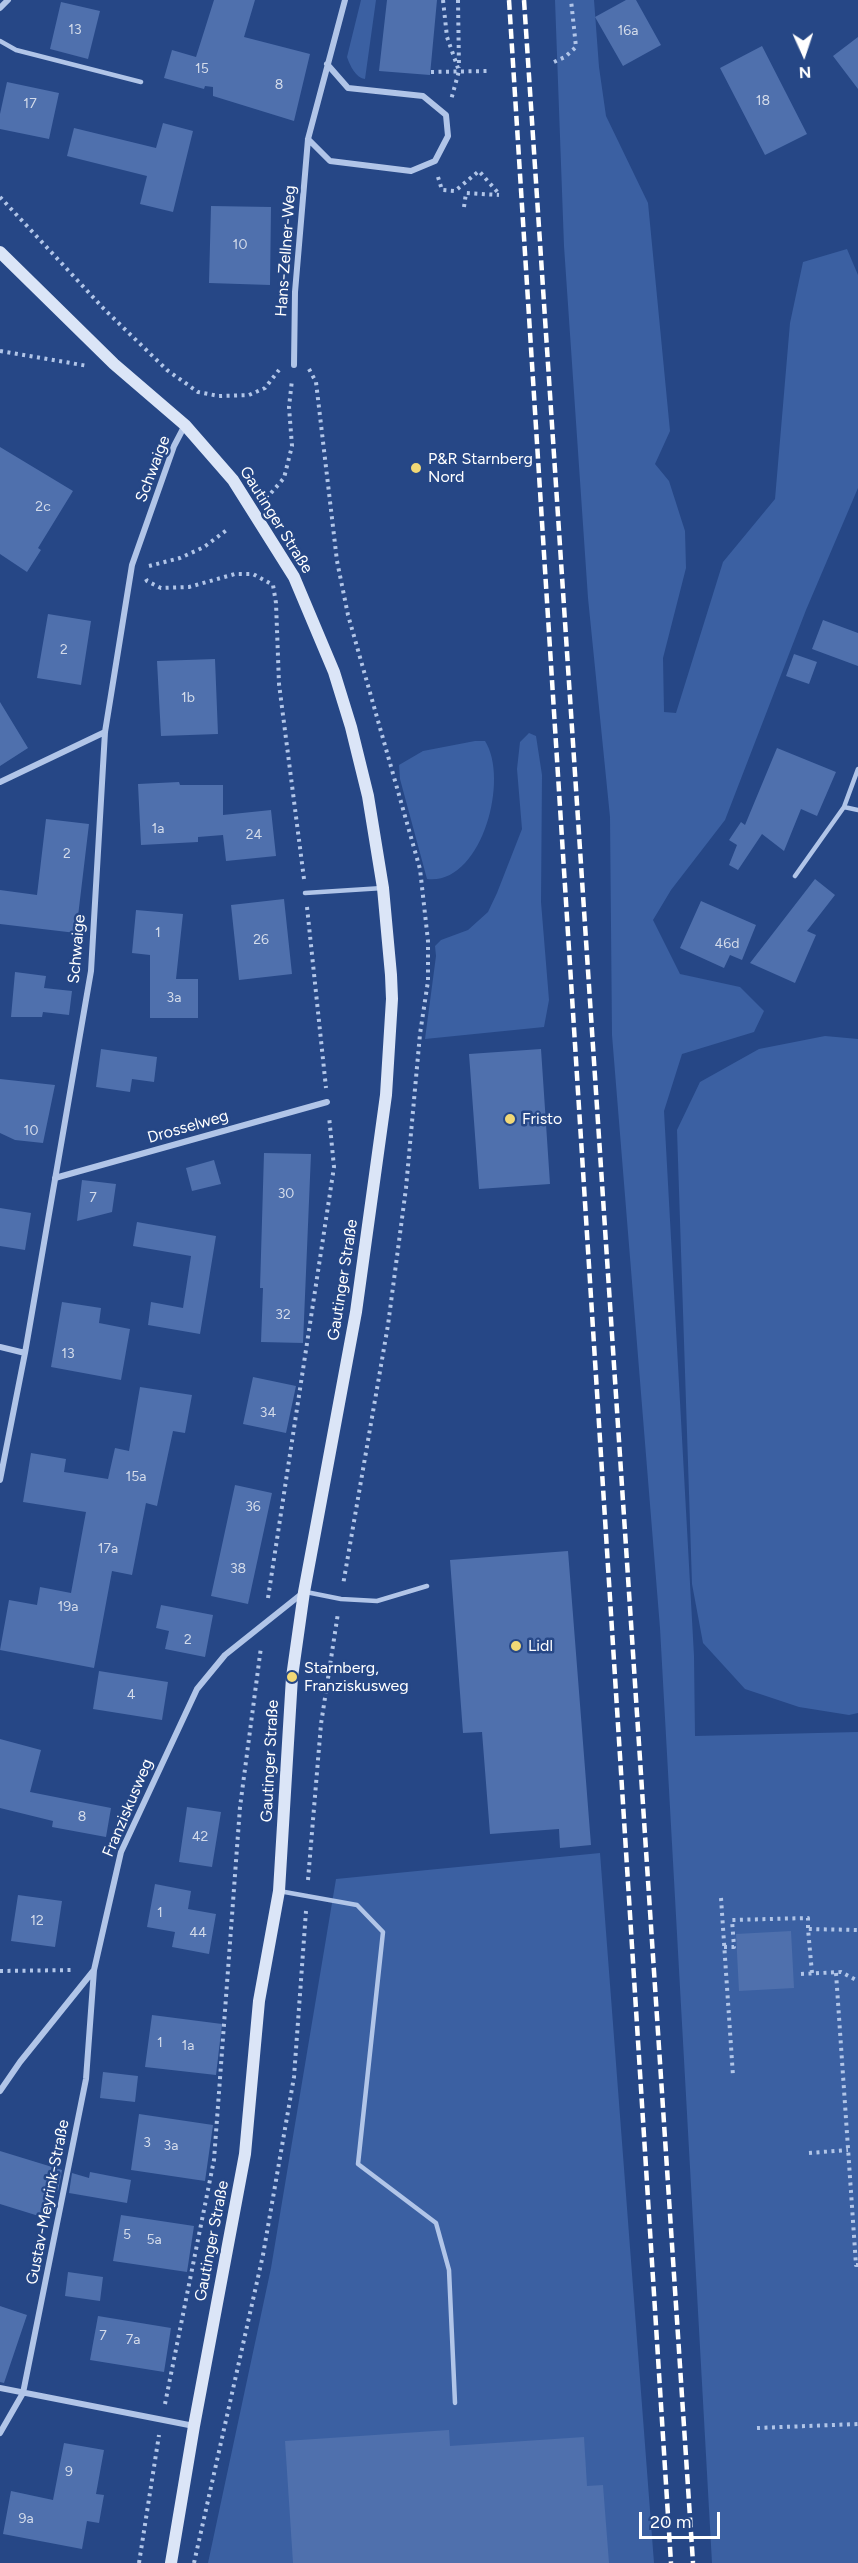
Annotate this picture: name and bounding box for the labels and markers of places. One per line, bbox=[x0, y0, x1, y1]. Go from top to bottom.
place label: P&R Starnberg Nord bbox=[428, 449, 533, 487]
marker: P&R Starnberg Nord bbox=[409, 461, 423, 475]
place label: Fristo bbox=[522, 1109, 562, 1129]
marker: Fristo bbox=[503, 1112, 517, 1126]
place label: Lidl bbox=[528, 1636, 553, 1656]
marker: Lidl bbox=[509, 1639, 523, 1653]
place label: Starnberg, Franziskusweg bbox=[304, 1658, 409, 1696]
marker: Starnberg, Franziskusweg bbox=[285, 1670, 299, 1684]

